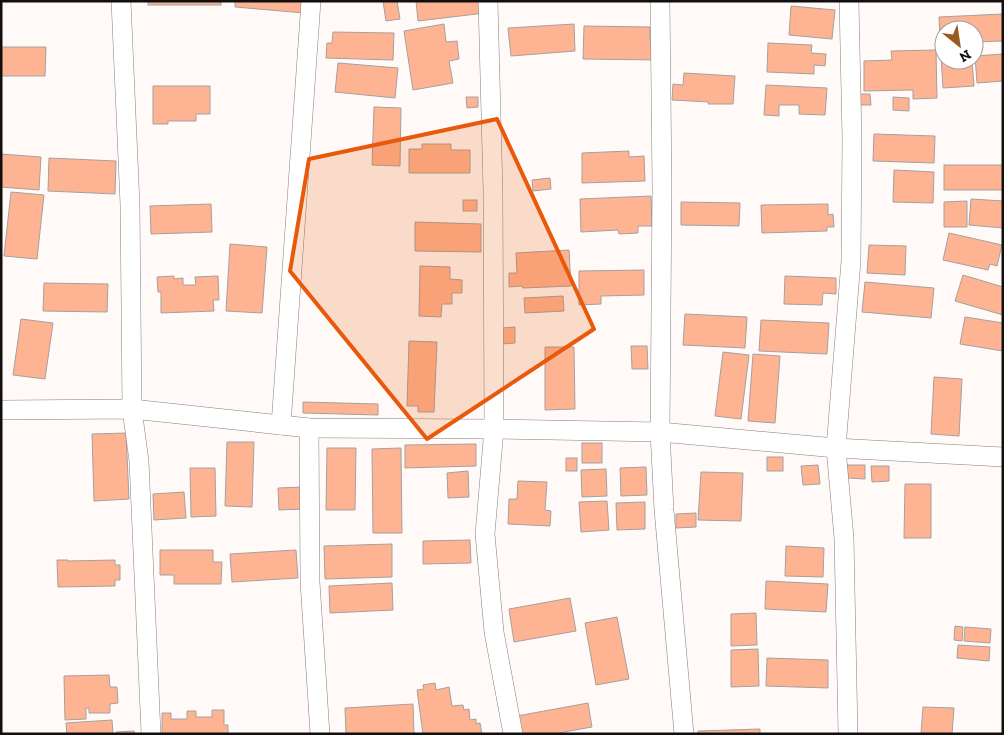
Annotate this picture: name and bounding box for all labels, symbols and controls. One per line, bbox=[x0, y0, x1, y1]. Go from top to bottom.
north arrow bbox=[934, 20, 984, 70]
text: N bbox=[956, 46, 974, 66]

